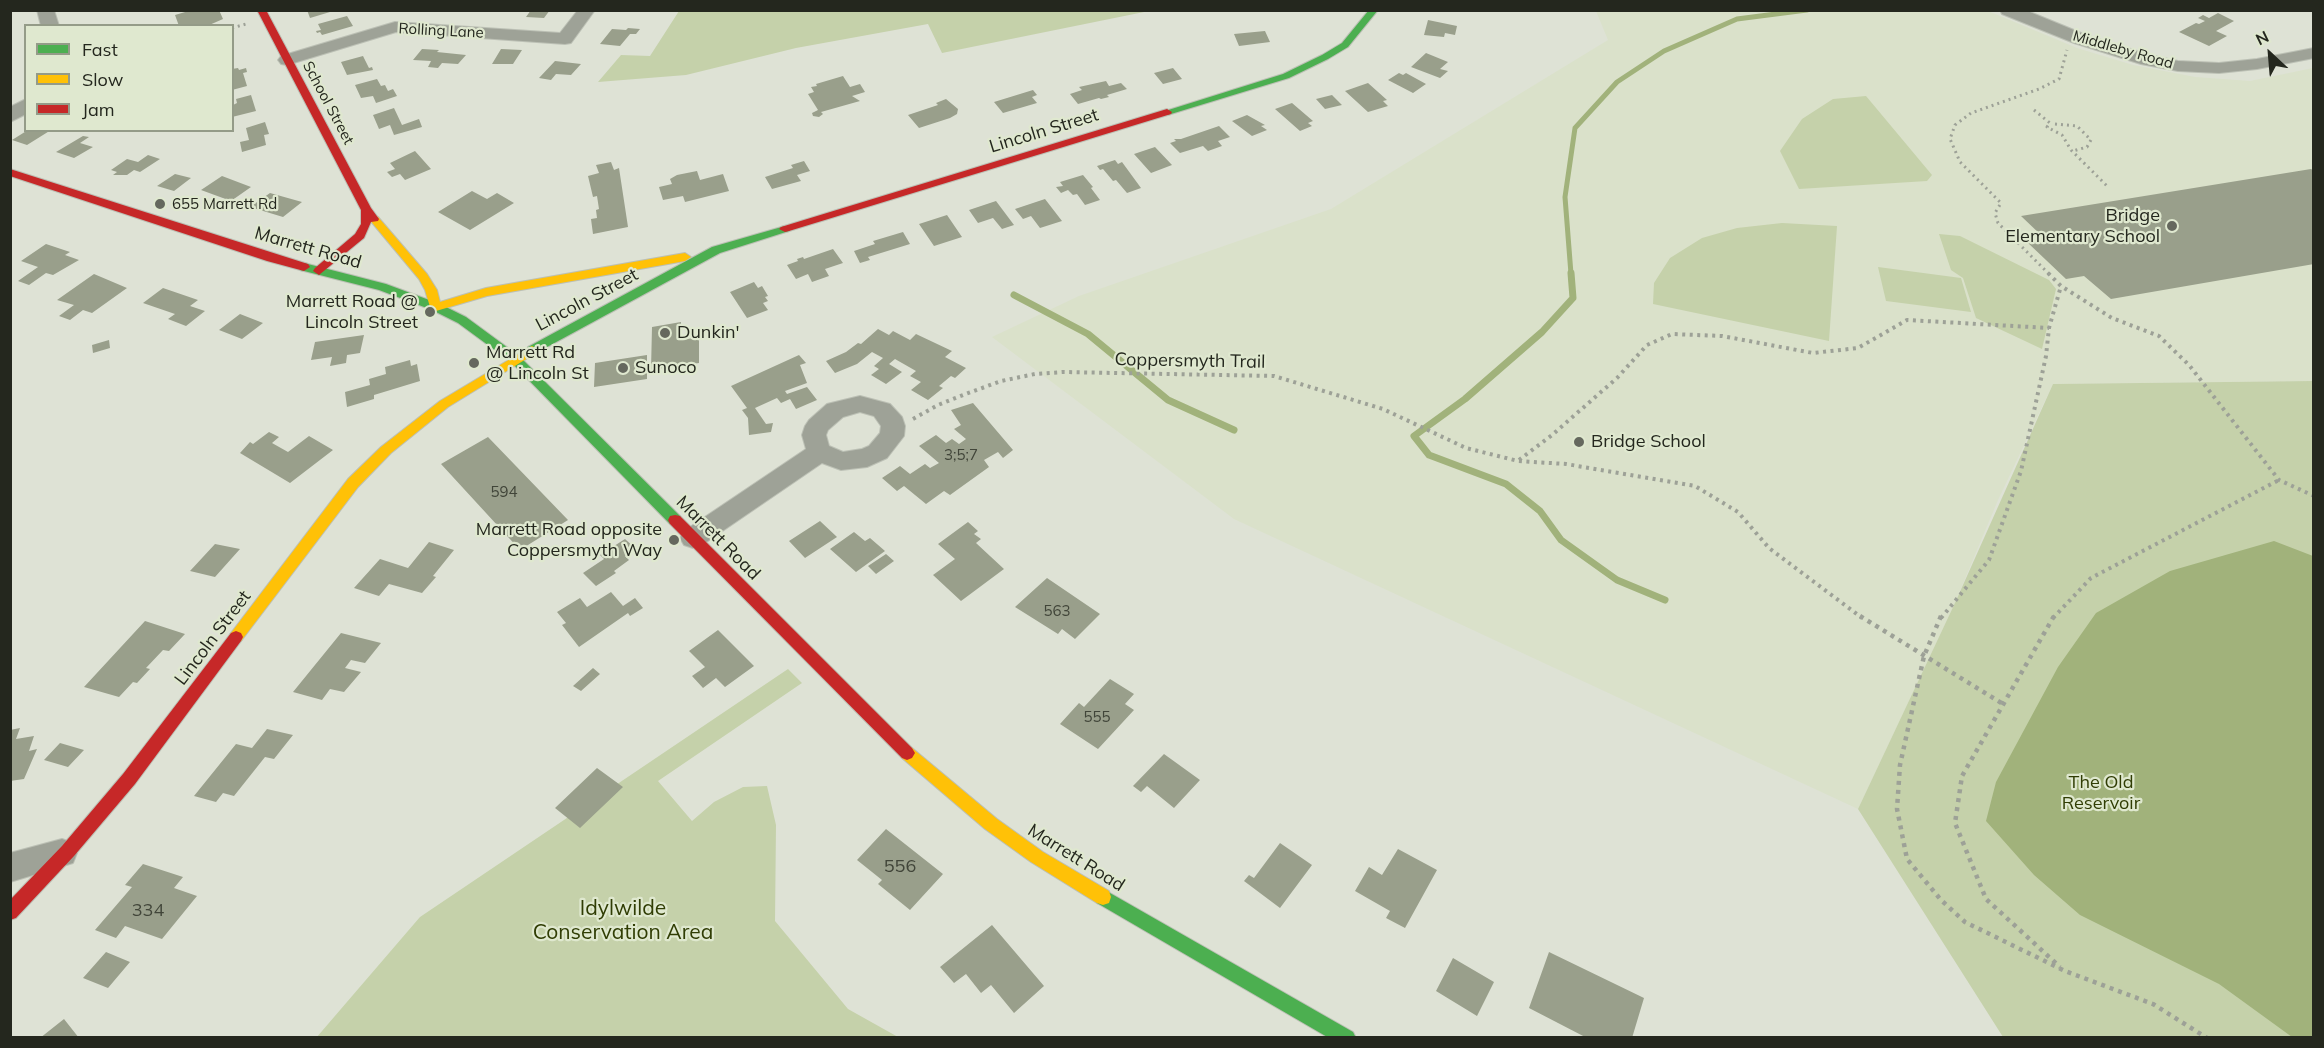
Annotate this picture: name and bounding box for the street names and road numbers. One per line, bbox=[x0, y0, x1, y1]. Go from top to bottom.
street label: Rolling Lane bbox=[398, 20, 484, 42]
street label: Middleby Road bbox=[2071, 27, 2175, 73]
street label: School Street bbox=[299, 58, 357, 148]
street label: Lincoln Street bbox=[987, 104, 1101, 158]
street label: Marrett Road bbox=[252, 222, 364, 274]
street label: Lincoln Street bbox=[532, 264, 642, 336]
street label: Coppersmyth Trail bbox=[1114, 349, 1266, 373]
street label: Marrett Road bbox=[671, 491, 765, 585]
street label: Lincoln Street bbox=[170, 586, 256, 690]
street label: Marrett Road bbox=[1024, 820, 1128, 896]

